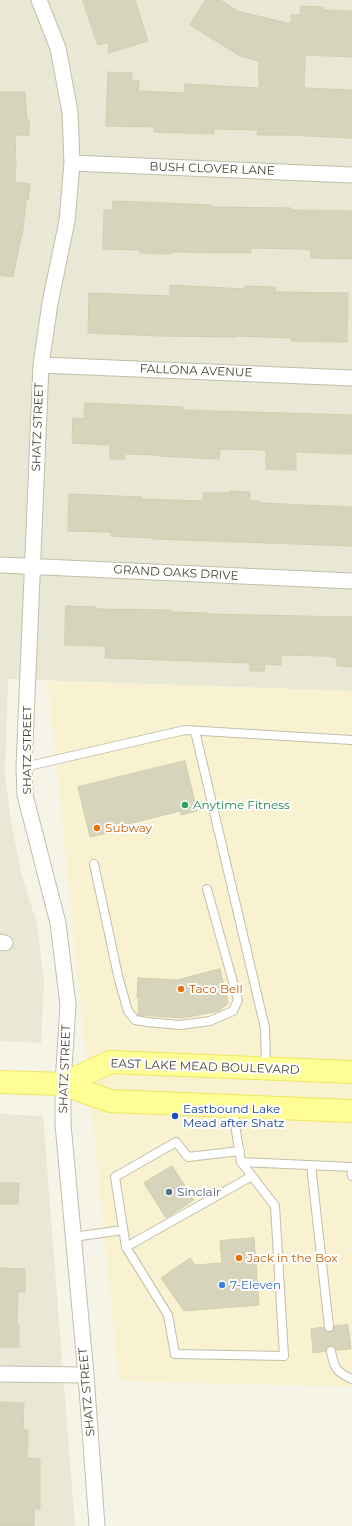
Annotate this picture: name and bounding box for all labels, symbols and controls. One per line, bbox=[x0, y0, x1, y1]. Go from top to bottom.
street label: BUSH CLOVER LANE bbox=[149, 160, 275, 178]
street label: FALLONA AVENUE bbox=[139, 362, 253, 380]
street label: SHATZ STREET bbox=[29, 382, 47, 472]
street label: GRAND OAKS DRIVE bbox=[113, 563, 239, 583]
street label: SHATZ STREET bbox=[20, 706, 34, 794]
place label: Anytime Fitness bbox=[193, 798, 290, 812]
marker: Anytime Fitness bbox=[180, 800, 190, 810]
place label: Subway bbox=[105, 821, 152, 835]
marker: Subway bbox=[92, 823, 102, 833]
place label: Taco Bell bbox=[189, 982, 243, 996]
marker: Taco Bell bbox=[176, 984, 186, 994]
street label: SHATZ STREET bbox=[56, 1024, 74, 1114]
street label: EAST LAKE MEAD BOULEVARD bbox=[110, 1057, 300, 1077]
place label: Eastbound Lake Mead after Shatz bbox=[183, 1102, 284, 1130]
marker: Eastbound Lake Mead after Shatz bbox=[170, 1111, 180, 1121]
place label: Sinclair bbox=[177, 1185, 221, 1199]
marker: Sinclair bbox=[164, 1187, 174, 1197]
place label: Jack in the Box bbox=[247, 1251, 338, 1265]
marker: Jack in the Box bbox=[234, 1253, 244, 1263]
place label: 7-Eleven bbox=[230, 1278, 281, 1292]
marker: 7-Eleven bbox=[217, 1280, 227, 1290]
street label: SHATZ STREET bbox=[76, 1347, 98, 1437]

